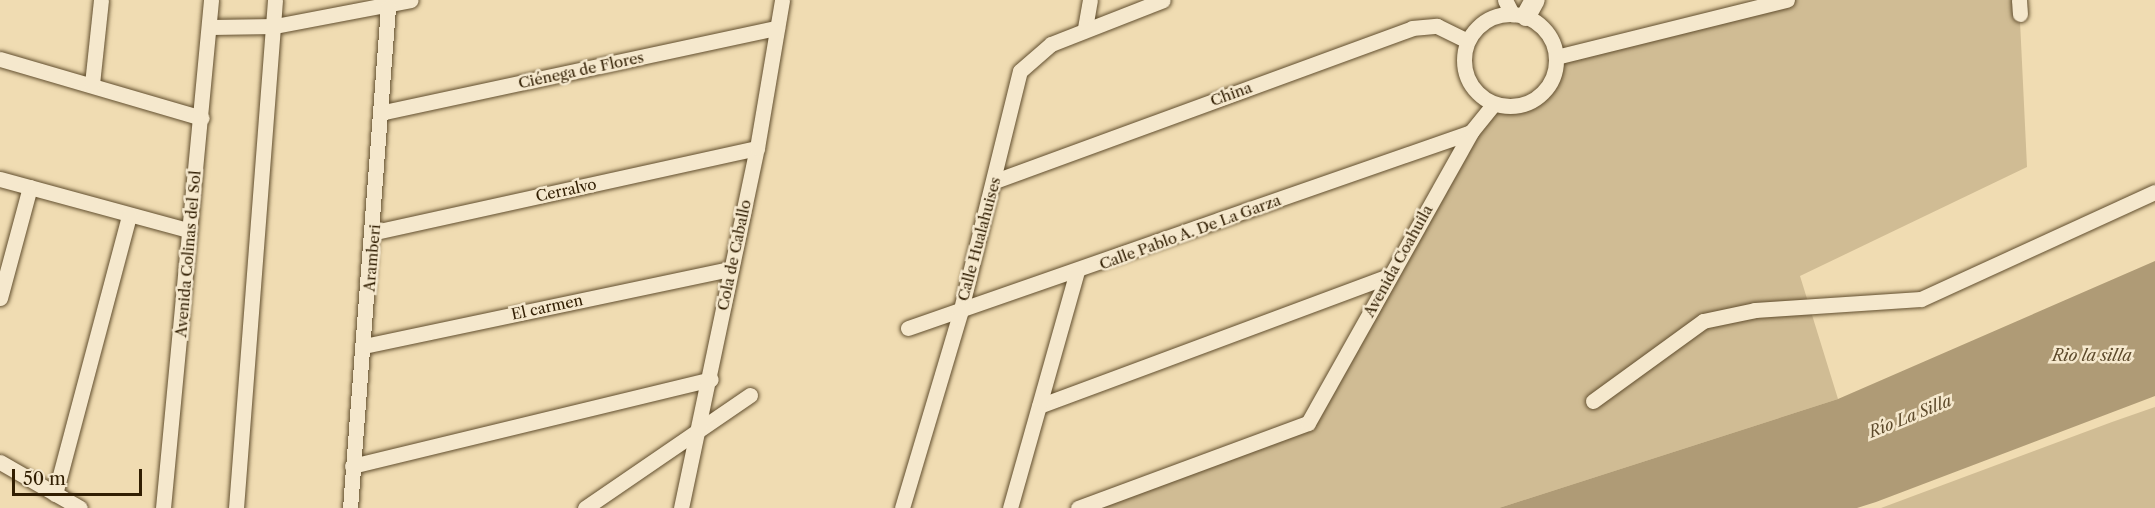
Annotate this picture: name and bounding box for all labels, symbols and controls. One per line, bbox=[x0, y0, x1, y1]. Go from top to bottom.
street label: Ciénega de Flores bbox=[517, 48, 645, 92]
street label: China bbox=[1208, 78, 1254, 110]
street label: Avenida Colinas del Sol bbox=[172, 170, 204, 338]
street label: Cerralvo bbox=[534, 175, 598, 205]
street label: Calle Hualahuises bbox=[954, 175, 1004, 303]
street label: Calle Pablo A. De La Garza bbox=[1097, 191, 1283, 273]
street label: Cola de Caballo bbox=[713, 198, 755, 312]
street label: Avenida Coahuila bbox=[1360, 202, 1436, 320]
street label: Aramberi bbox=[360, 224, 384, 292]
street label: El carmen bbox=[510, 291, 584, 323]
water label: Rio la silla bbox=[2052, 345, 2132, 365]
water label: Río La Silla bbox=[1866, 391, 1954, 441]
scale bar bbox=[15, 457, 146, 495]
text: 50 m bbox=[23, 468, 66, 490]

